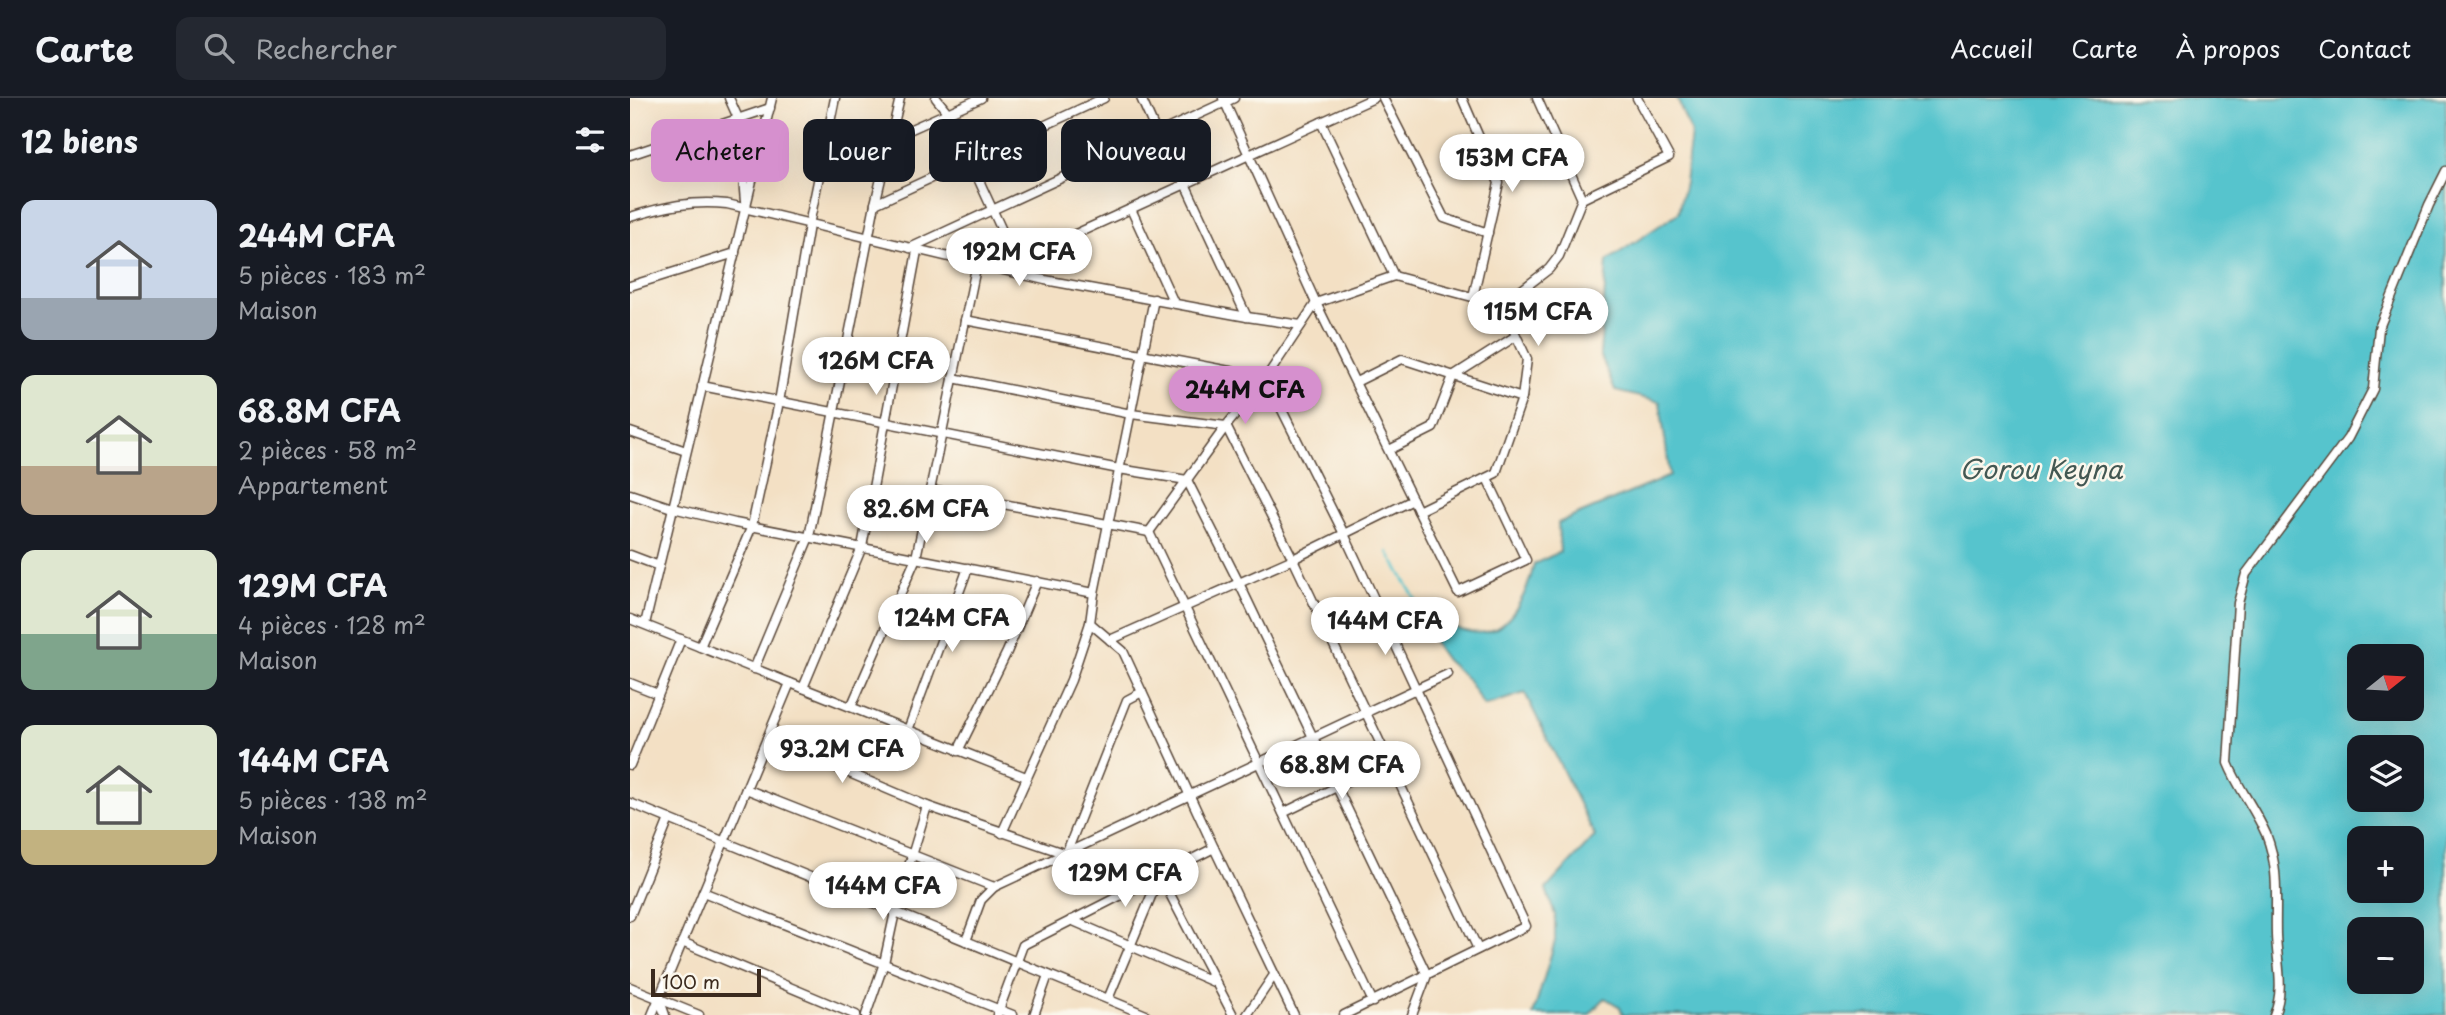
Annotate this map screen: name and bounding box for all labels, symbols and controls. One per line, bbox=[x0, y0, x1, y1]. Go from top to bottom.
search box bbox=[176, 17, 666, 80]
text: Carte bbox=[35, 23, 134, 73]
icon: search bbox=[200, 29, 238, 67]
text: Rechercher bbox=[256, 29, 397, 68]
text: Accueil bbox=[1950, 30, 2033, 66]
text: Carte bbox=[2071, 30, 2138, 66]
text: À propos bbox=[2176, 30, 2280, 66]
text: Contact bbox=[2318, 30, 2411, 66]
text: 12 biens bbox=[21, 118, 138, 163]
chip: Acheter bbox=[651, 119, 789, 182]
chip: Louer bbox=[803, 119, 915, 182]
chip: Filtres bbox=[929, 119, 1047, 182]
chip: Nouveau bbox=[1061, 119, 1211, 182]
icon: filters bbox=[571, 121, 609, 159]
pin: 153M CFA bbox=[1440, 134, 1584, 194]
text: 153M CFA bbox=[1455, 139, 1569, 174]
text: 244M CFA bbox=[238, 212, 395, 257]
icon: home bbox=[77, 228, 161, 312]
pin: 192M CFA bbox=[947, 228, 1091, 288]
text: 192M CFA bbox=[962, 233, 1076, 268]
text: 5 pièces · 183 m² bbox=[238, 257, 426, 292]
pin: 115M CFA bbox=[1466, 288, 1610, 348]
text: Maison bbox=[238, 292, 318, 327]
text: 115M CFA bbox=[1483, 293, 1593, 328]
pin: 126M CFA bbox=[804, 338, 948, 397]
text: 126M CFA bbox=[818, 342, 934, 377]
pin: 244M CFA bbox=[1173, 366, 1317, 426]
text: 244M CFA bbox=[1185, 371, 1305, 406]
text: 68.8M CFA bbox=[238, 387, 401, 432]
icon: home bbox=[77, 403, 161, 487]
text: 2 pièces · 58 m² bbox=[238, 432, 417, 467]
water label: Gorou Keyna bbox=[1959, 449, 2123, 488]
text: Appartement bbox=[238, 467, 388, 502]
pin: 82.6M CFA bbox=[846, 486, 1006, 545]
text: 82.6M CFA bbox=[863, 490, 989, 525]
text: 129M CFA bbox=[238, 562, 388, 607]
icon: home bbox=[77, 578, 161, 662]
pin: 124M CFA bbox=[880, 594, 1024, 654]
pin: 144M CFA bbox=[1313, 598, 1457, 657]
text: 124M CFA bbox=[894, 599, 1010, 634]
text: 144M CFA bbox=[1327, 602, 1443, 637]
text: 4 pièces · 128 m² bbox=[238, 607, 426, 642]
text: Maison bbox=[238, 642, 318, 677]
north arrow bbox=[2347, 644, 2424, 721]
map controls bbox=[2347, 644, 2424, 994]
pin: 93.2M CFA bbox=[762, 726, 922, 785]
text: 93.2M CFA bbox=[780, 730, 904, 765]
button: layers bbox=[2347, 735, 2424, 812]
text: 144M CFA bbox=[238, 737, 389, 782]
pin: 68.8M CFA bbox=[1262, 742, 1422, 801]
text: 68.8M CFA bbox=[1279, 746, 1405, 781]
icon: home bbox=[77, 753, 161, 837]
text: 5 pièces · 138 m² bbox=[238, 782, 428, 817]
text: Maison bbox=[238, 817, 318, 852]
button: + bbox=[2347, 826, 2424, 903]
pin: 129M CFA bbox=[1053, 850, 1197, 909]
text: 129M CFA bbox=[1068, 854, 1182, 889]
pin: 144M CFA bbox=[811, 862, 955, 922]
text: 144M CFA bbox=[825, 867, 941, 902]
button: − bbox=[2347, 917, 2424, 994]
scale bar bbox=[651, 966, 761, 998]
text: 100 m bbox=[662, 967, 720, 995]

